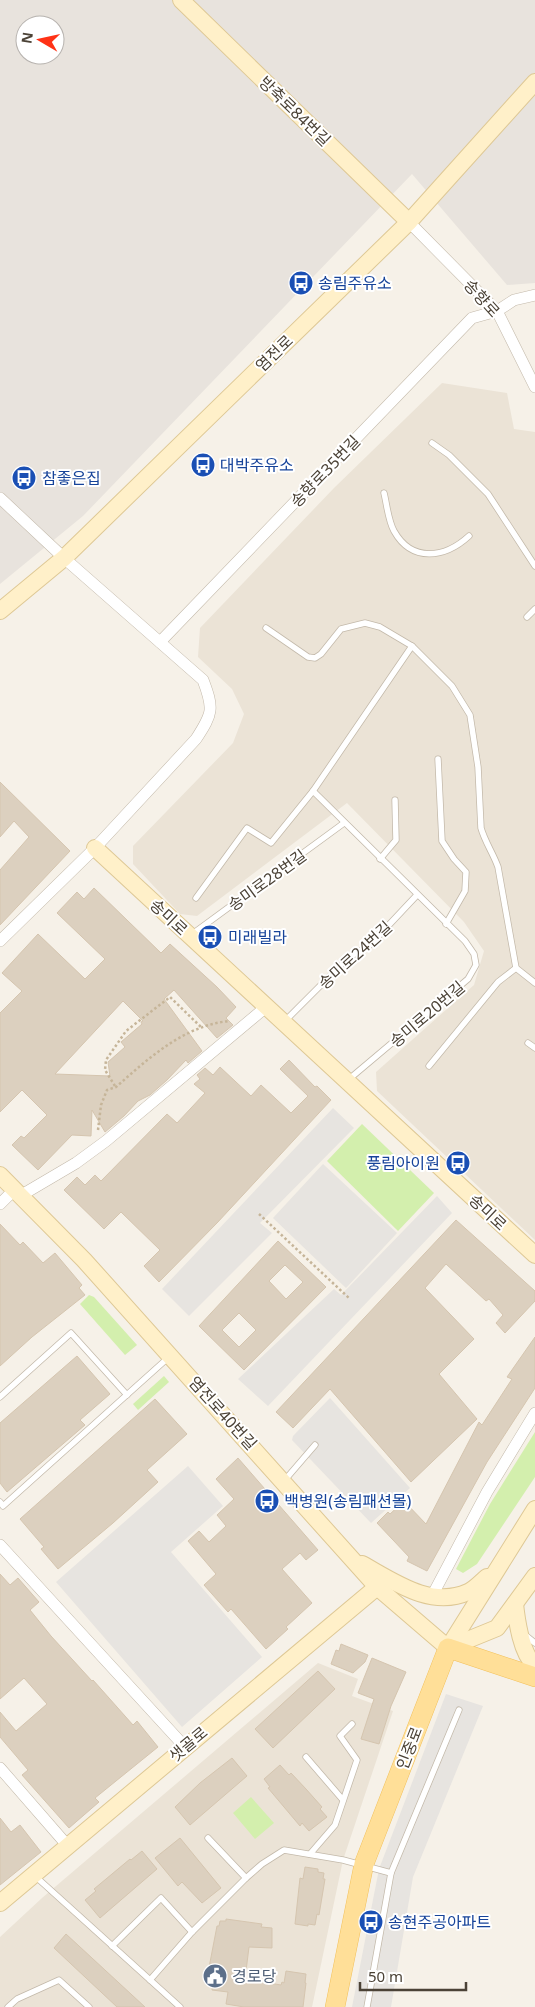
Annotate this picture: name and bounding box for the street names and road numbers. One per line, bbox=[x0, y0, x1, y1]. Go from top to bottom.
street label: 방축로84번길 bbox=[254, 71, 336, 151]
street label: 송향로 bbox=[459, 274, 505, 322]
street label: 염전로 bbox=[250, 330, 298, 376]
street label: 송향로35번길 bbox=[285, 430, 365, 512]
street label: 송미로28번길 bbox=[223, 844, 311, 916]
street label: 송미로 bbox=[145, 894, 193, 940]
street label: 송미로24번길 bbox=[313, 916, 397, 994]
street label: 송미로20번길 bbox=[385, 976, 469, 1052]
street label: 송미로 bbox=[464, 1189, 512, 1235]
street label: 염전로40번길 bbox=[184, 1371, 262, 1455]
street label: 샛골로 bbox=[164, 1721, 212, 1767]
street label: 인중로 bbox=[391, 1723, 427, 1773]

